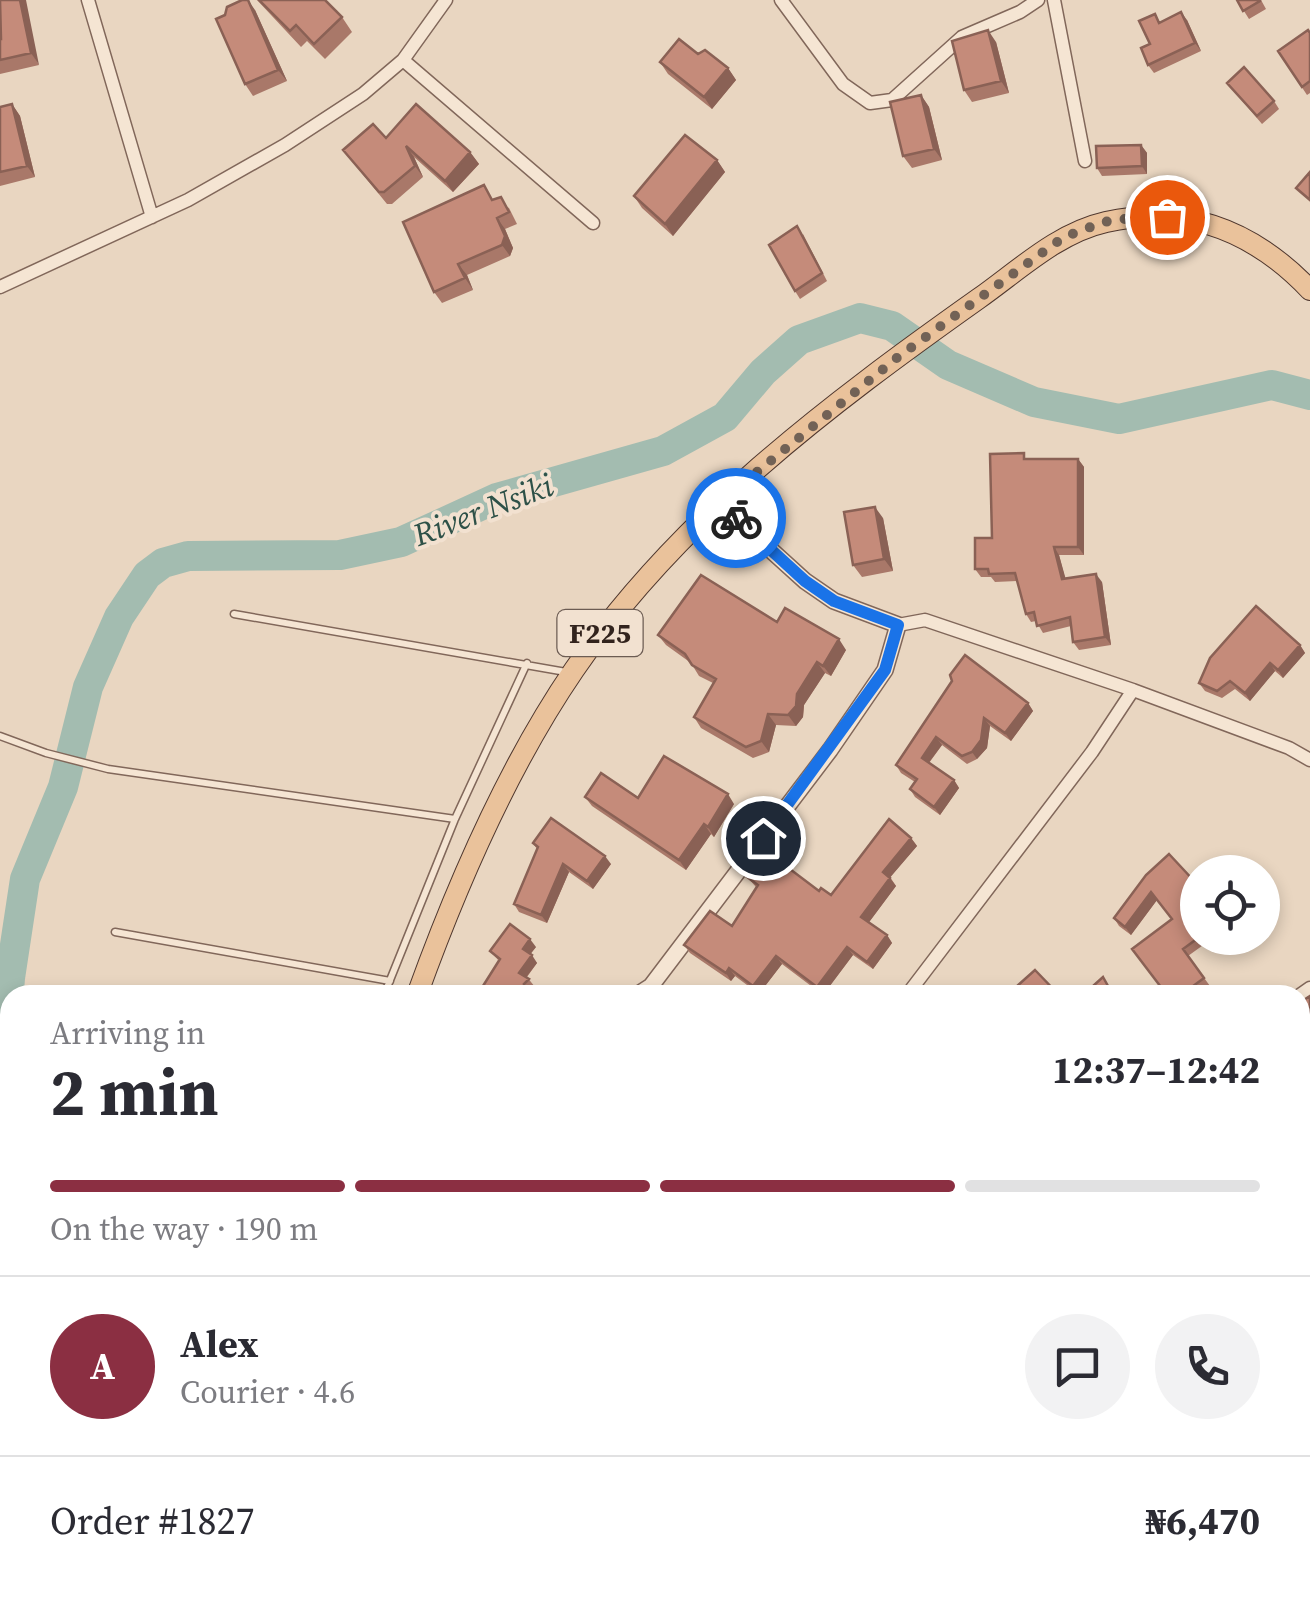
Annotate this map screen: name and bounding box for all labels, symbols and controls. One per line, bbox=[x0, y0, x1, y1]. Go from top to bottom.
pin bbox=[1125, 175, 1210, 260]
icon: bag bbox=[1140, 190, 1195, 245]
water label: River Nsiki bbox=[406, 463, 560, 557]
courier bbox=[686, 468, 786, 568]
icon: bike bbox=[709, 491, 764, 546]
road number: F225 bbox=[558, 610, 642, 656]
pin bbox=[721, 796, 806, 881]
icon: home bbox=[736, 811, 791, 866]
map controls bbox=[1180, 855, 1280, 955]
button: locate bbox=[1180, 855, 1280, 955]
text: Arriving in bbox=[50, 1011, 205, 1055]
text: 12:37–12:42 bbox=[1052, 1044, 1260, 1096]
text: 2 min bbox=[50, 1048, 219, 1137]
text: On the way · 190 m bbox=[50, 1207, 318, 1251]
button: chat bbox=[1025, 1314, 1130, 1419]
button: phone bbox=[1155, 1314, 1260, 1419]
text: Alex bbox=[180, 1318, 258, 1370]
text: A bbox=[90, 1340, 115, 1392]
text: Courier · 4.6 bbox=[180, 1370, 355, 1414]
text: Order #1827 bbox=[50, 1495, 254, 1547]
text: ₦6,470 bbox=[1146, 1495, 1260, 1547]

